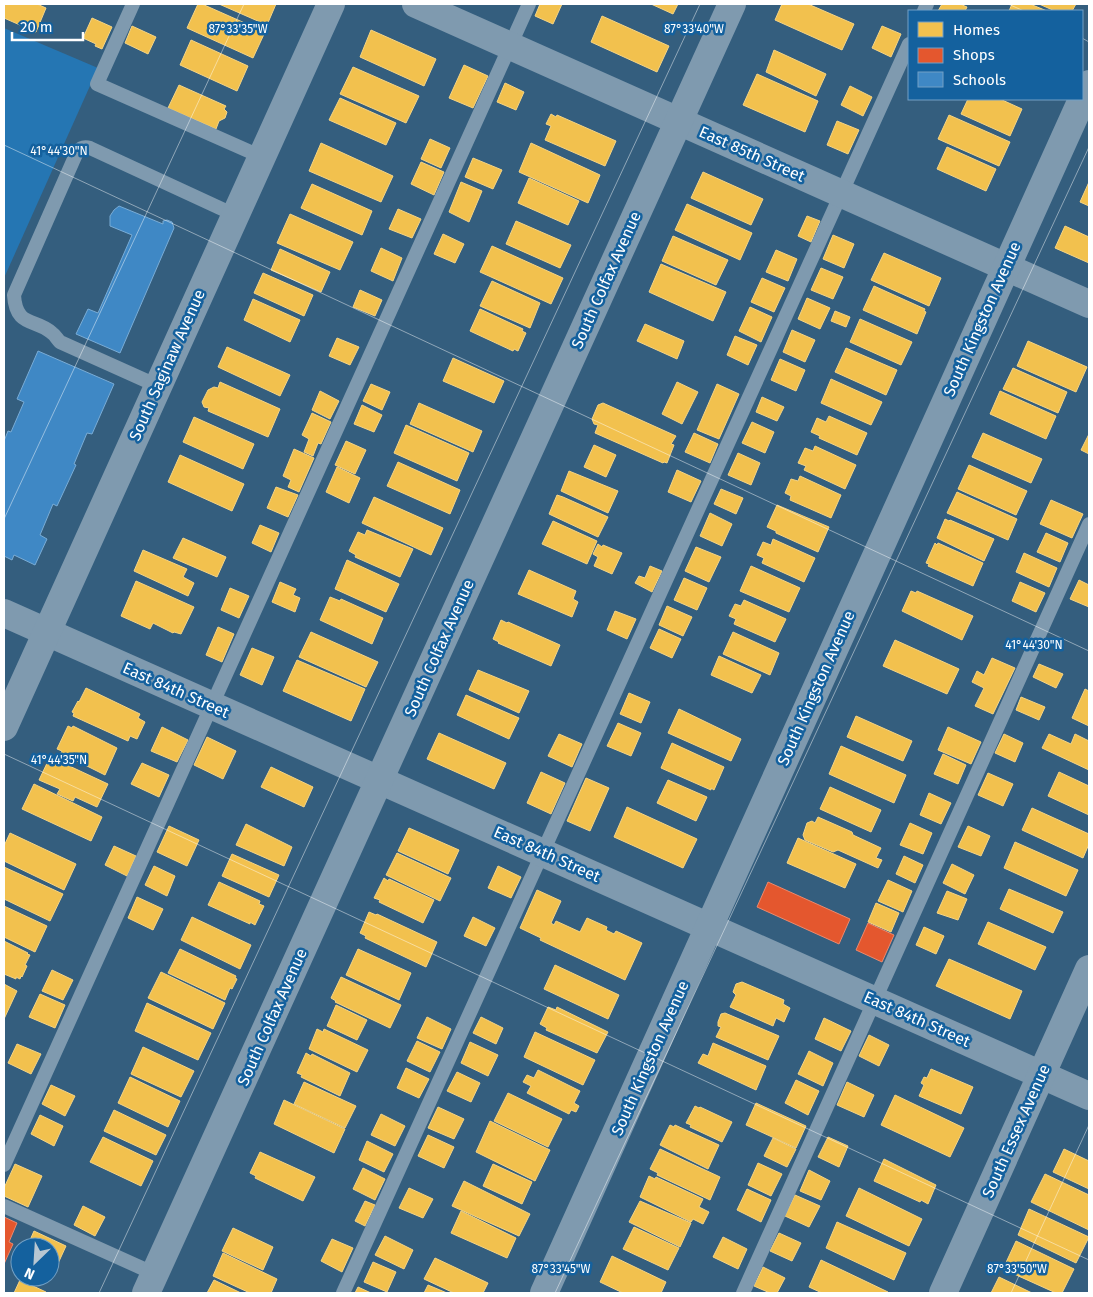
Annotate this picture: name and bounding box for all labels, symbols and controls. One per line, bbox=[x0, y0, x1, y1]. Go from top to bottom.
scale bar bbox=[12, 10, 84, 42]
legend bbox=[908, 10, 1083, 100]
text: 20 m bbox=[20, 18, 53, 36]
text: Homes bbox=[953, 21, 1000, 39]
text: 87°33'35"W bbox=[208, 22, 268, 36]
text: 87°33'40"W bbox=[664, 22, 724, 36]
text: Shops bbox=[953, 46, 995, 64]
text: Schools bbox=[953, 71, 1006, 89]
street label: East 85th Street bbox=[696, 122, 808, 186]
text: 41°44'30"N bbox=[30, 144, 88, 158]
street label: South Colfax Avenue bbox=[567, 208, 645, 352]
street label: South Kingston Avenue bbox=[939, 239, 1025, 399]
street label: South Saginaw Avenue bbox=[125, 286, 209, 444]
street label: South Colfax Avenue bbox=[400, 576, 478, 720]
street label: South Kingston Avenue bbox=[773, 608, 859, 768]
text: 41°44'30"N bbox=[1005, 638, 1063, 652]
street label: East 84th Street bbox=[120, 658, 232, 722]
text: 41°44'35"N bbox=[31, 753, 87, 767]
street label: East 84th Street bbox=[491, 822, 603, 886]
street label: South Colfax Avenue bbox=[233, 945, 311, 1089]
street label: South Kingston Avenue bbox=[607, 978, 693, 1138]
street label: East 84th Street bbox=[861, 987, 973, 1051]
street label: South Essex Avenue bbox=[978, 1061, 1054, 1201]
north arrow bbox=[10, 1237, 60, 1287]
text: 87°33'45"W bbox=[532, 1262, 591, 1276]
text: 87°33'50"W bbox=[987, 1262, 1047, 1276]
text: N bbox=[22, 1264, 38, 1283]

